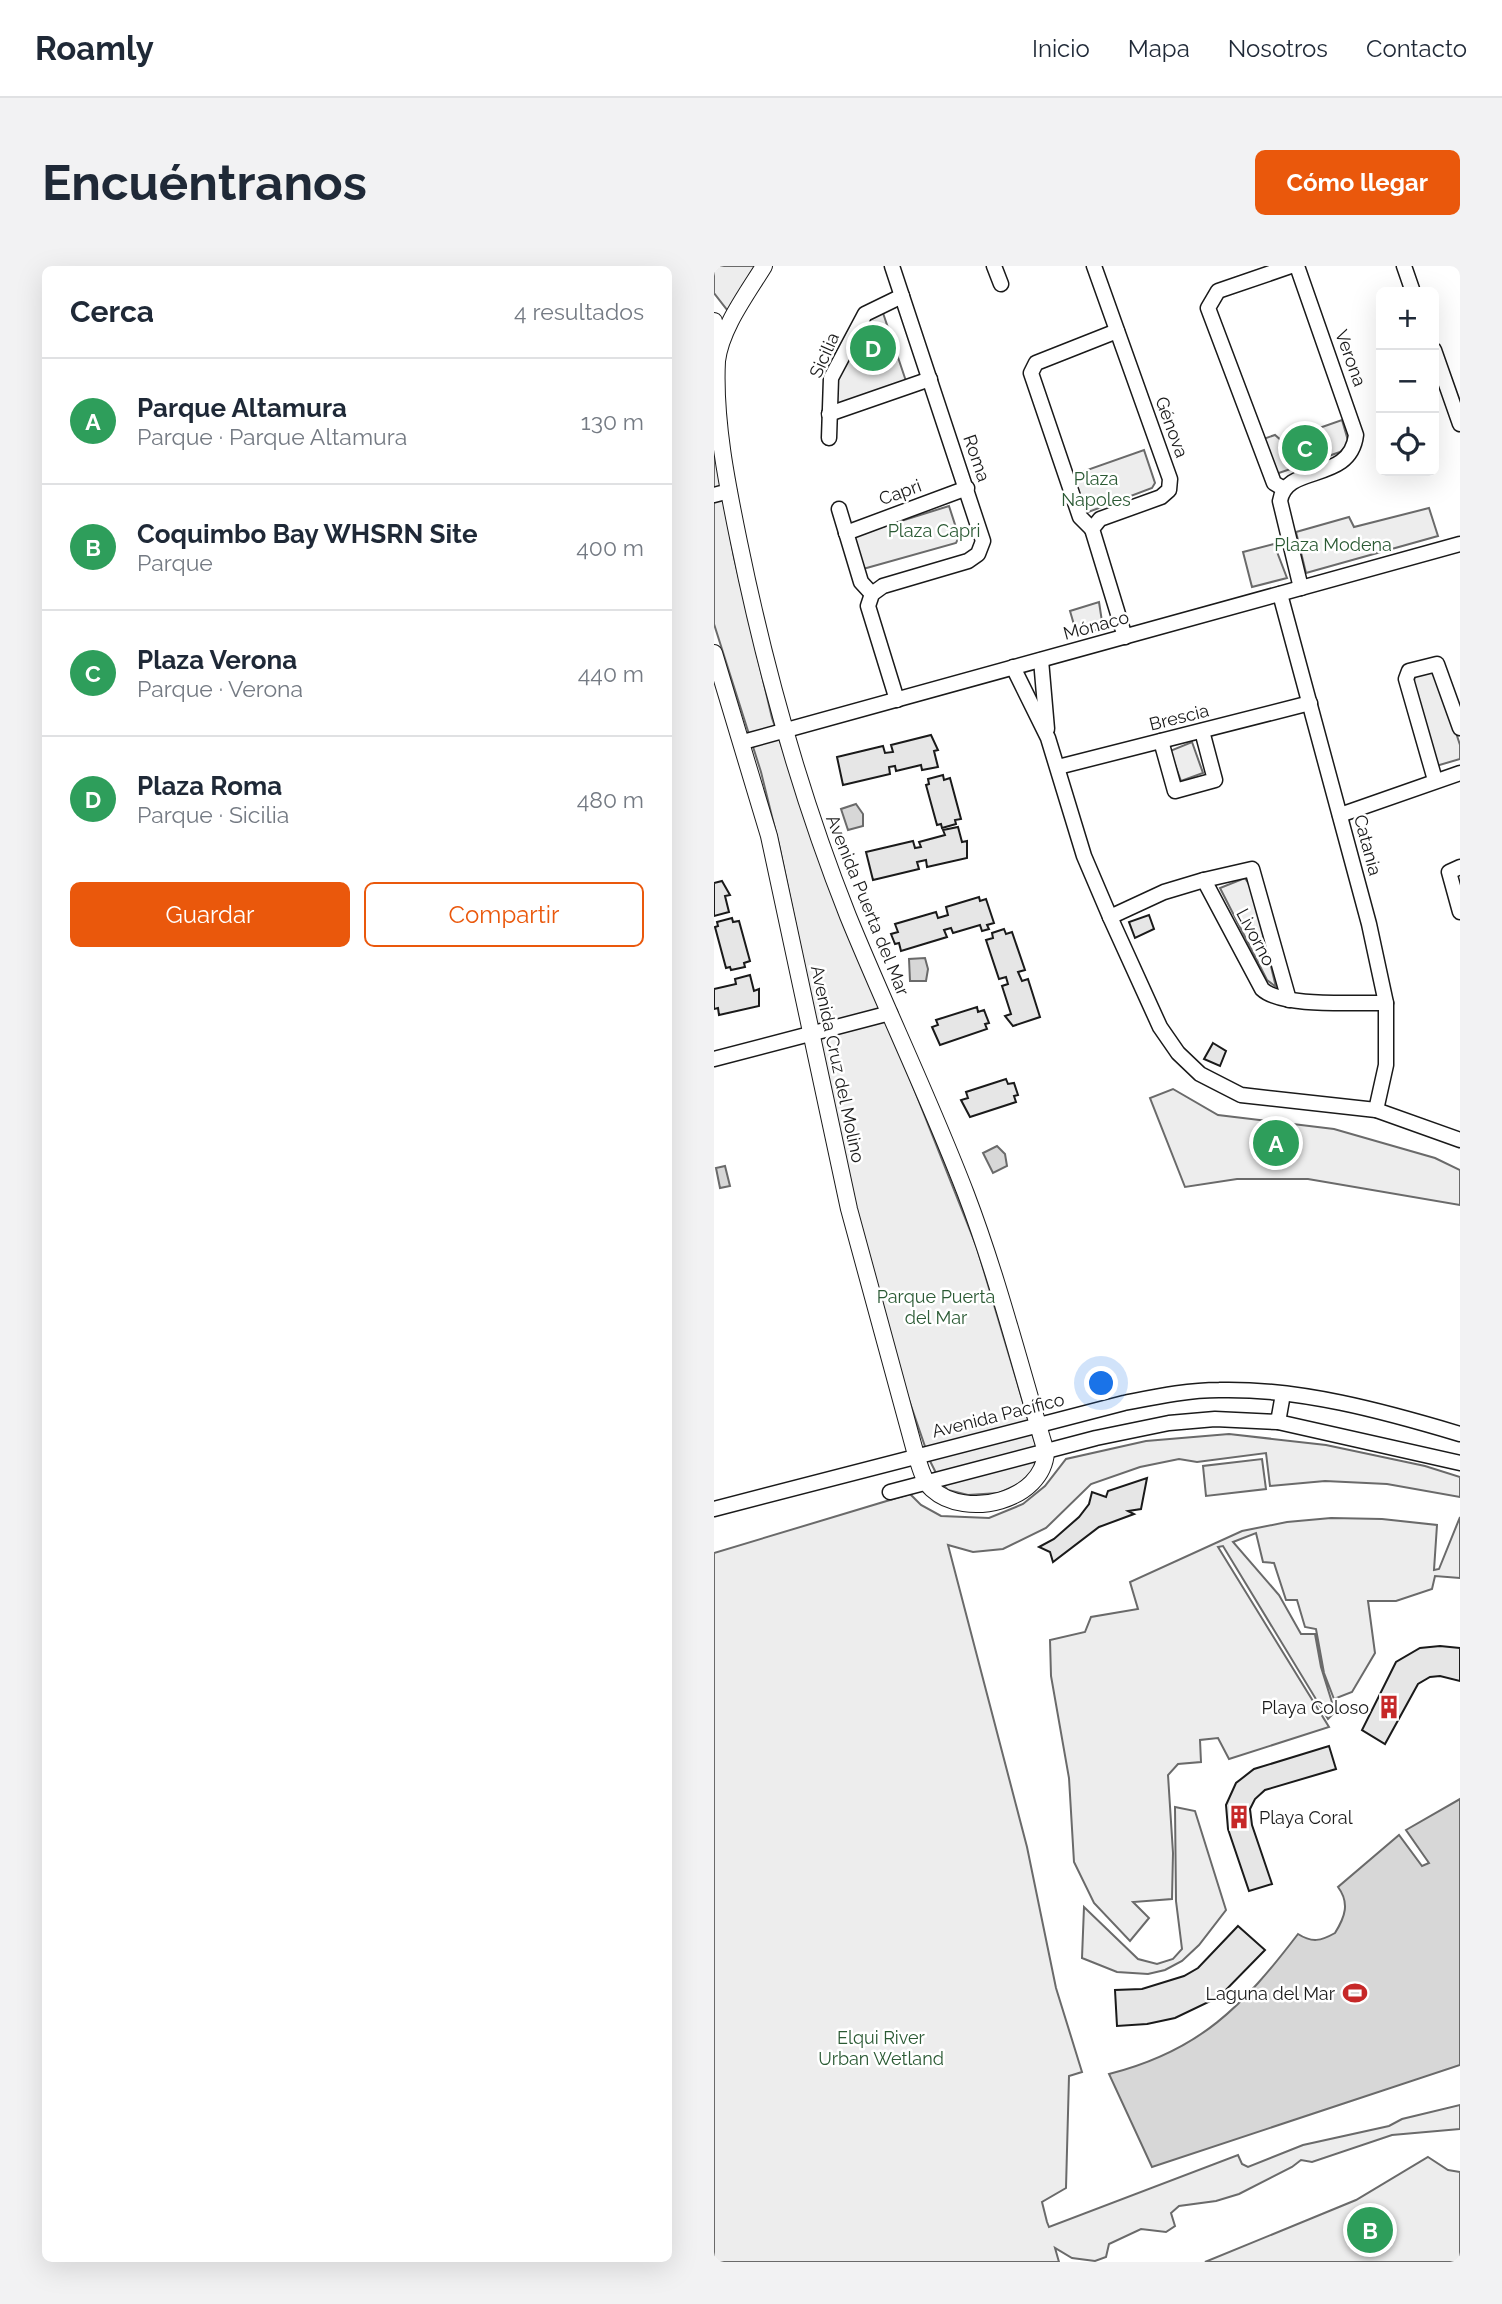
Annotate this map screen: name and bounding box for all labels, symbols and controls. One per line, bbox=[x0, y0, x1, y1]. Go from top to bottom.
text: Roamly bbox=[35, 29, 154, 68]
text: Inicio bbox=[1032, 34, 1090, 63]
text: Mapa bbox=[1128, 34, 1190, 63]
text: Nosotros bbox=[1228, 34, 1328, 63]
text: Contacto bbox=[1366, 34, 1467, 63]
button: Cómo llegar bbox=[1255, 150, 1460, 215]
text: Encuéntranos bbox=[42, 154, 367, 211]
map controls bbox=[1376, 287, 1439, 476]
button: + bbox=[1376, 287, 1439, 350]
text: Cerca bbox=[70, 294, 154, 329]
text: 4 resultados bbox=[514, 298, 644, 325]
pin: D bbox=[850, 322, 896, 374]
street label: Verona bbox=[1331, 327, 1371, 389]
street label: Sicilia bbox=[805, 329, 843, 381]
button: − bbox=[1376, 350, 1439, 413]
text: Parque Altamura bbox=[137, 393, 347, 423]
street label: Génova bbox=[1151, 394, 1193, 460]
text: A bbox=[85, 408, 101, 435]
text: 130 m bbox=[581, 408, 644, 435]
button: locate bbox=[1376, 413, 1439, 476]
pin: C bbox=[1282, 422, 1328, 474]
text: Parque · Parque Altamura bbox=[137, 423, 407, 450]
street label: Roma bbox=[959, 432, 995, 484]
park label: Plaza Napoles bbox=[1061, 468, 1131, 510]
street label: Capri bbox=[876, 475, 924, 509]
text: Coquimbo Bay WHSRN Site bbox=[137, 519, 477, 549]
park label: Plaza Capri bbox=[888, 520, 980, 541]
text: B bbox=[85, 534, 101, 561]
text: 400 m bbox=[576, 534, 644, 561]
park label: Plaza Modena bbox=[1274, 534, 1392, 555]
text: Parque bbox=[137, 549, 213, 576]
street label: Mónaco bbox=[1061, 606, 1131, 644]
text: Plaza Verona bbox=[137, 645, 297, 675]
text: C bbox=[85, 660, 101, 687]
text: 440 m bbox=[578, 660, 644, 687]
text: Parque · Verona bbox=[137, 675, 303, 702]
street label: Brescia bbox=[1147, 699, 1211, 735]
text: Plaza Roma bbox=[137, 771, 282, 801]
text: D bbox=[85, 786, 101, 813]
text: 480 m bbox=[577, 786, 644, 813]
text: Parque · Sicilia bbox=[137, 801, 289, 828]
street label: Avenida Puerta del Mar bbox=[822, 812, 914, 999]
street label: Catania bbox=[1350, 812, 1386, 878]
button: Guardar bbox=[70, 882, 350, 947]
button: Compartir bbox=[364, 882, 644, 947]
street label: Livorno bbox=[1232, 905, 1280, 970]
street label: Avenida Cruz del Molino bbox=[807, 963, 869, 1165]
pin: A bbox=[1253, 1117, 1299, 1169]
park label: Parque Puerta del Mar bbox=[877, 1286, 995, 1328]
your location bbox=[1084, 1366, 1118, 1400]
street label: Avenida Pacífico bbox=[930, 1388, 1067, 1442]
building icon: Playa Coloso bbox=[1375, 1693, 1403, 1721]
place label: Playa Coloso bbox=[1261, 1697, 1369, 1718]
building icon: Playa Coral bbox=[1225, 1803, 1253, 1831]
place label: Playa Coral bbox=[1259, 1807, 1353, 1828]
sports icon: Laguna del Mar bbox=[1341, 1979, 1369, 2007]
place label: Laguna del Mar bbox=[1205, 1983, 1336, 2004]
park label: Elqui River Urban Wetland bbox=[818, 2027, 944, 2069]
pin: B bbox=[1347, 2204, 1393, 2256]

